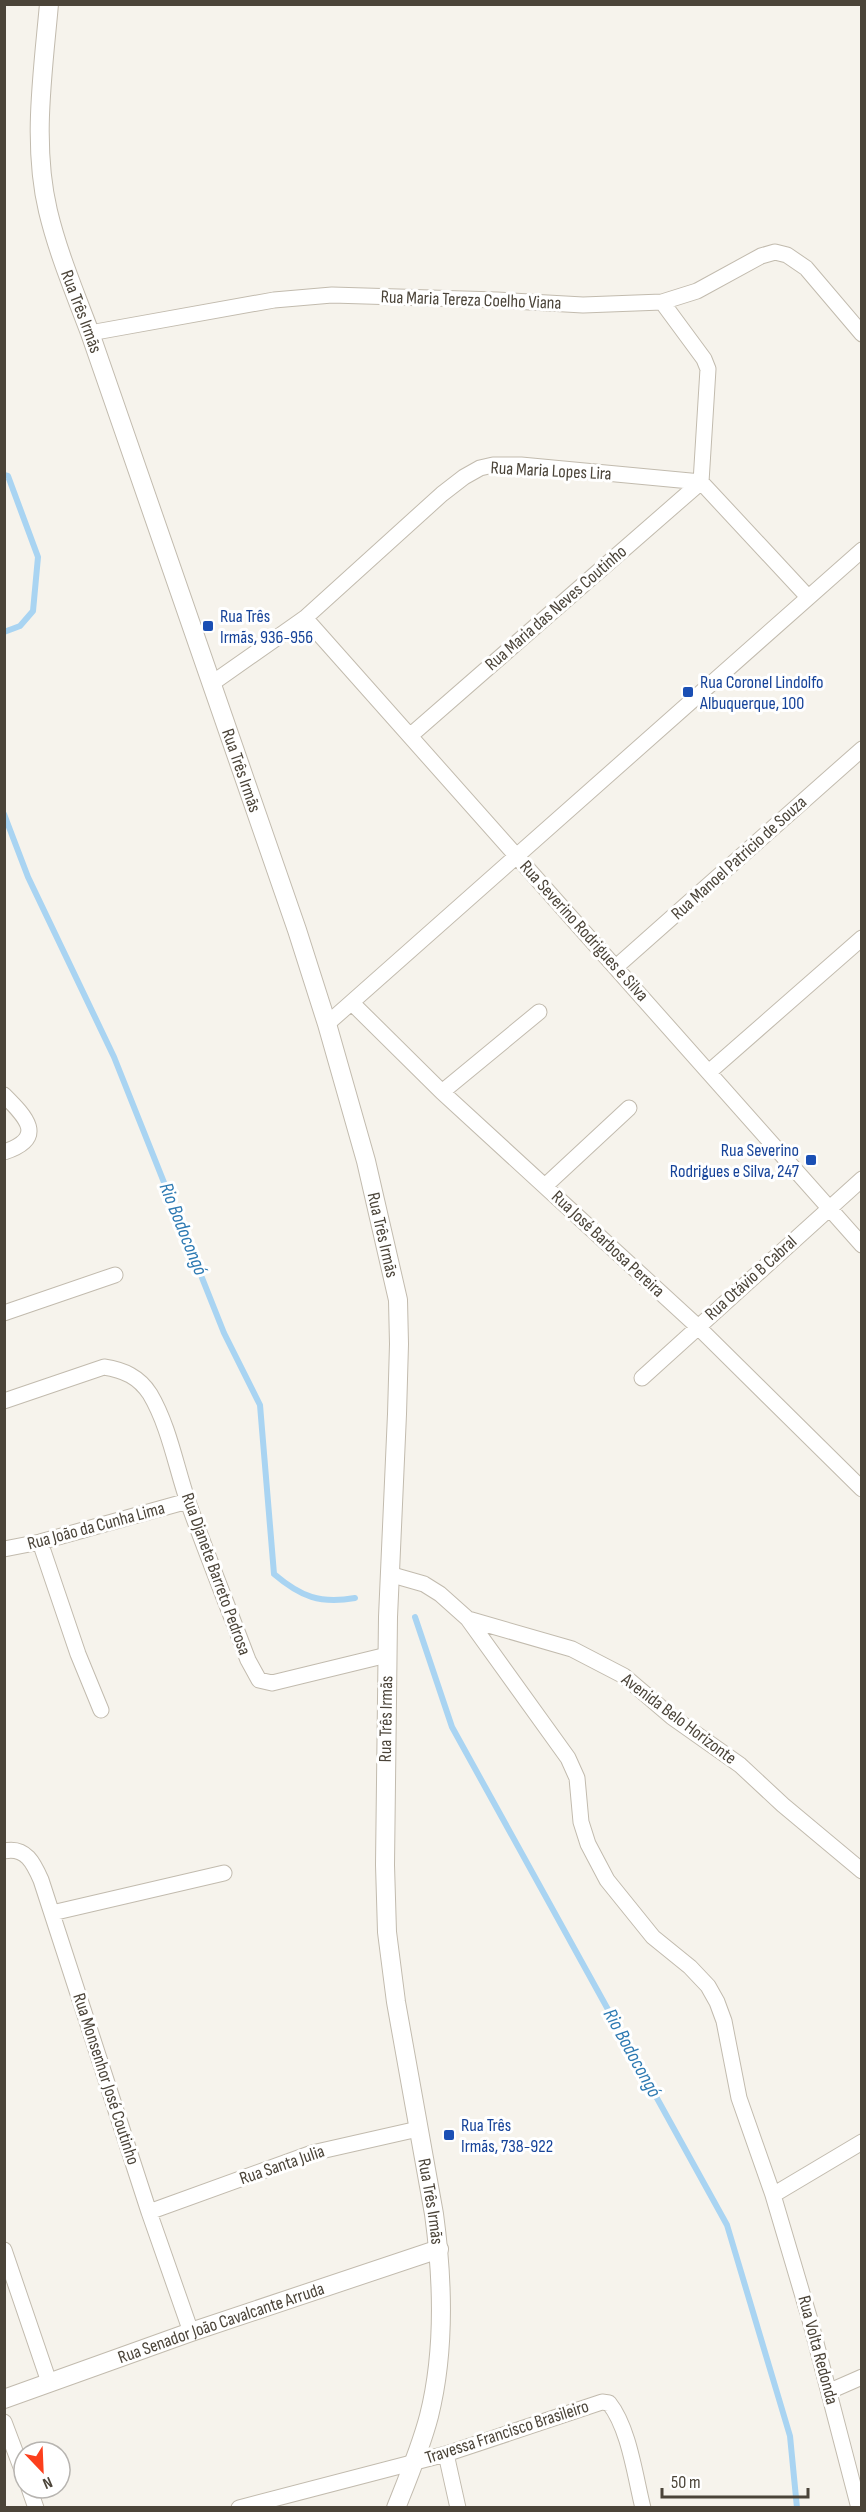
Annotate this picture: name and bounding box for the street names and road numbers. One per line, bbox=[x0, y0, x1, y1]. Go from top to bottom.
street label: Rua Três Irmãs bbox=[57, 267, 107, 356]
street label: Rua Maria Tereza Coelho Viana bbox=[380, 286, 562, 314]
street label: Rua Maria Lopes Lira bbox=[490, 457, 612, 485]
street label: Rua Maria das Neves Coutinho bbox=[481, 541, 631, 675]
street label: Rua Três Irmãs bbox=[217, 726, 266, 815]
street label: Rua Manoel Patricio de Souza bbox=[667, 792, 811, 924]
street label: Rua Severino Rodrigues e Silva bbox=[515, 856, 653, 1006]
street label: Rua José Barbosa Pereira bbox=[547, 1186, 669, 1302]
street label: Rua Três Irmãs bbox=[363, 1190, 403, 1280]
street label: Rua Otávio B Cabral bbox=[701, 1231, 801, 1325]
street label: Rua Djanete Barreto Pedrosa bbox=[177, 1490, 255, 1658]
street label: Rua João da Cunha Lima bbox=[25, 1498, 167, 1554]
street label: Avenida Belo Horizonte bbox=[617, 1668, 740, 1769]
street label: Rua Três Irmãs bbox=[375, 1675, 397, 1763]
street label: Rua Monsenhor José Coutinho bbox=[68, 1991, 144, 2167]
street label: Rua Santa Julia bbox=[237, 2141, 327, 2189]
street label: Rua Três Irmãs bbox=[414, 2157, 448, 2245]
street label: Rua Senador João Cavalcante Arruda bbox=[115, 2278, 327, 2368]
street label: Rua Volta Redonda bbox=[793, 2293, 843, 2407]
street label: Travessa Francisco Brasileiro bbox=[423, 2396, 591, 2468]

